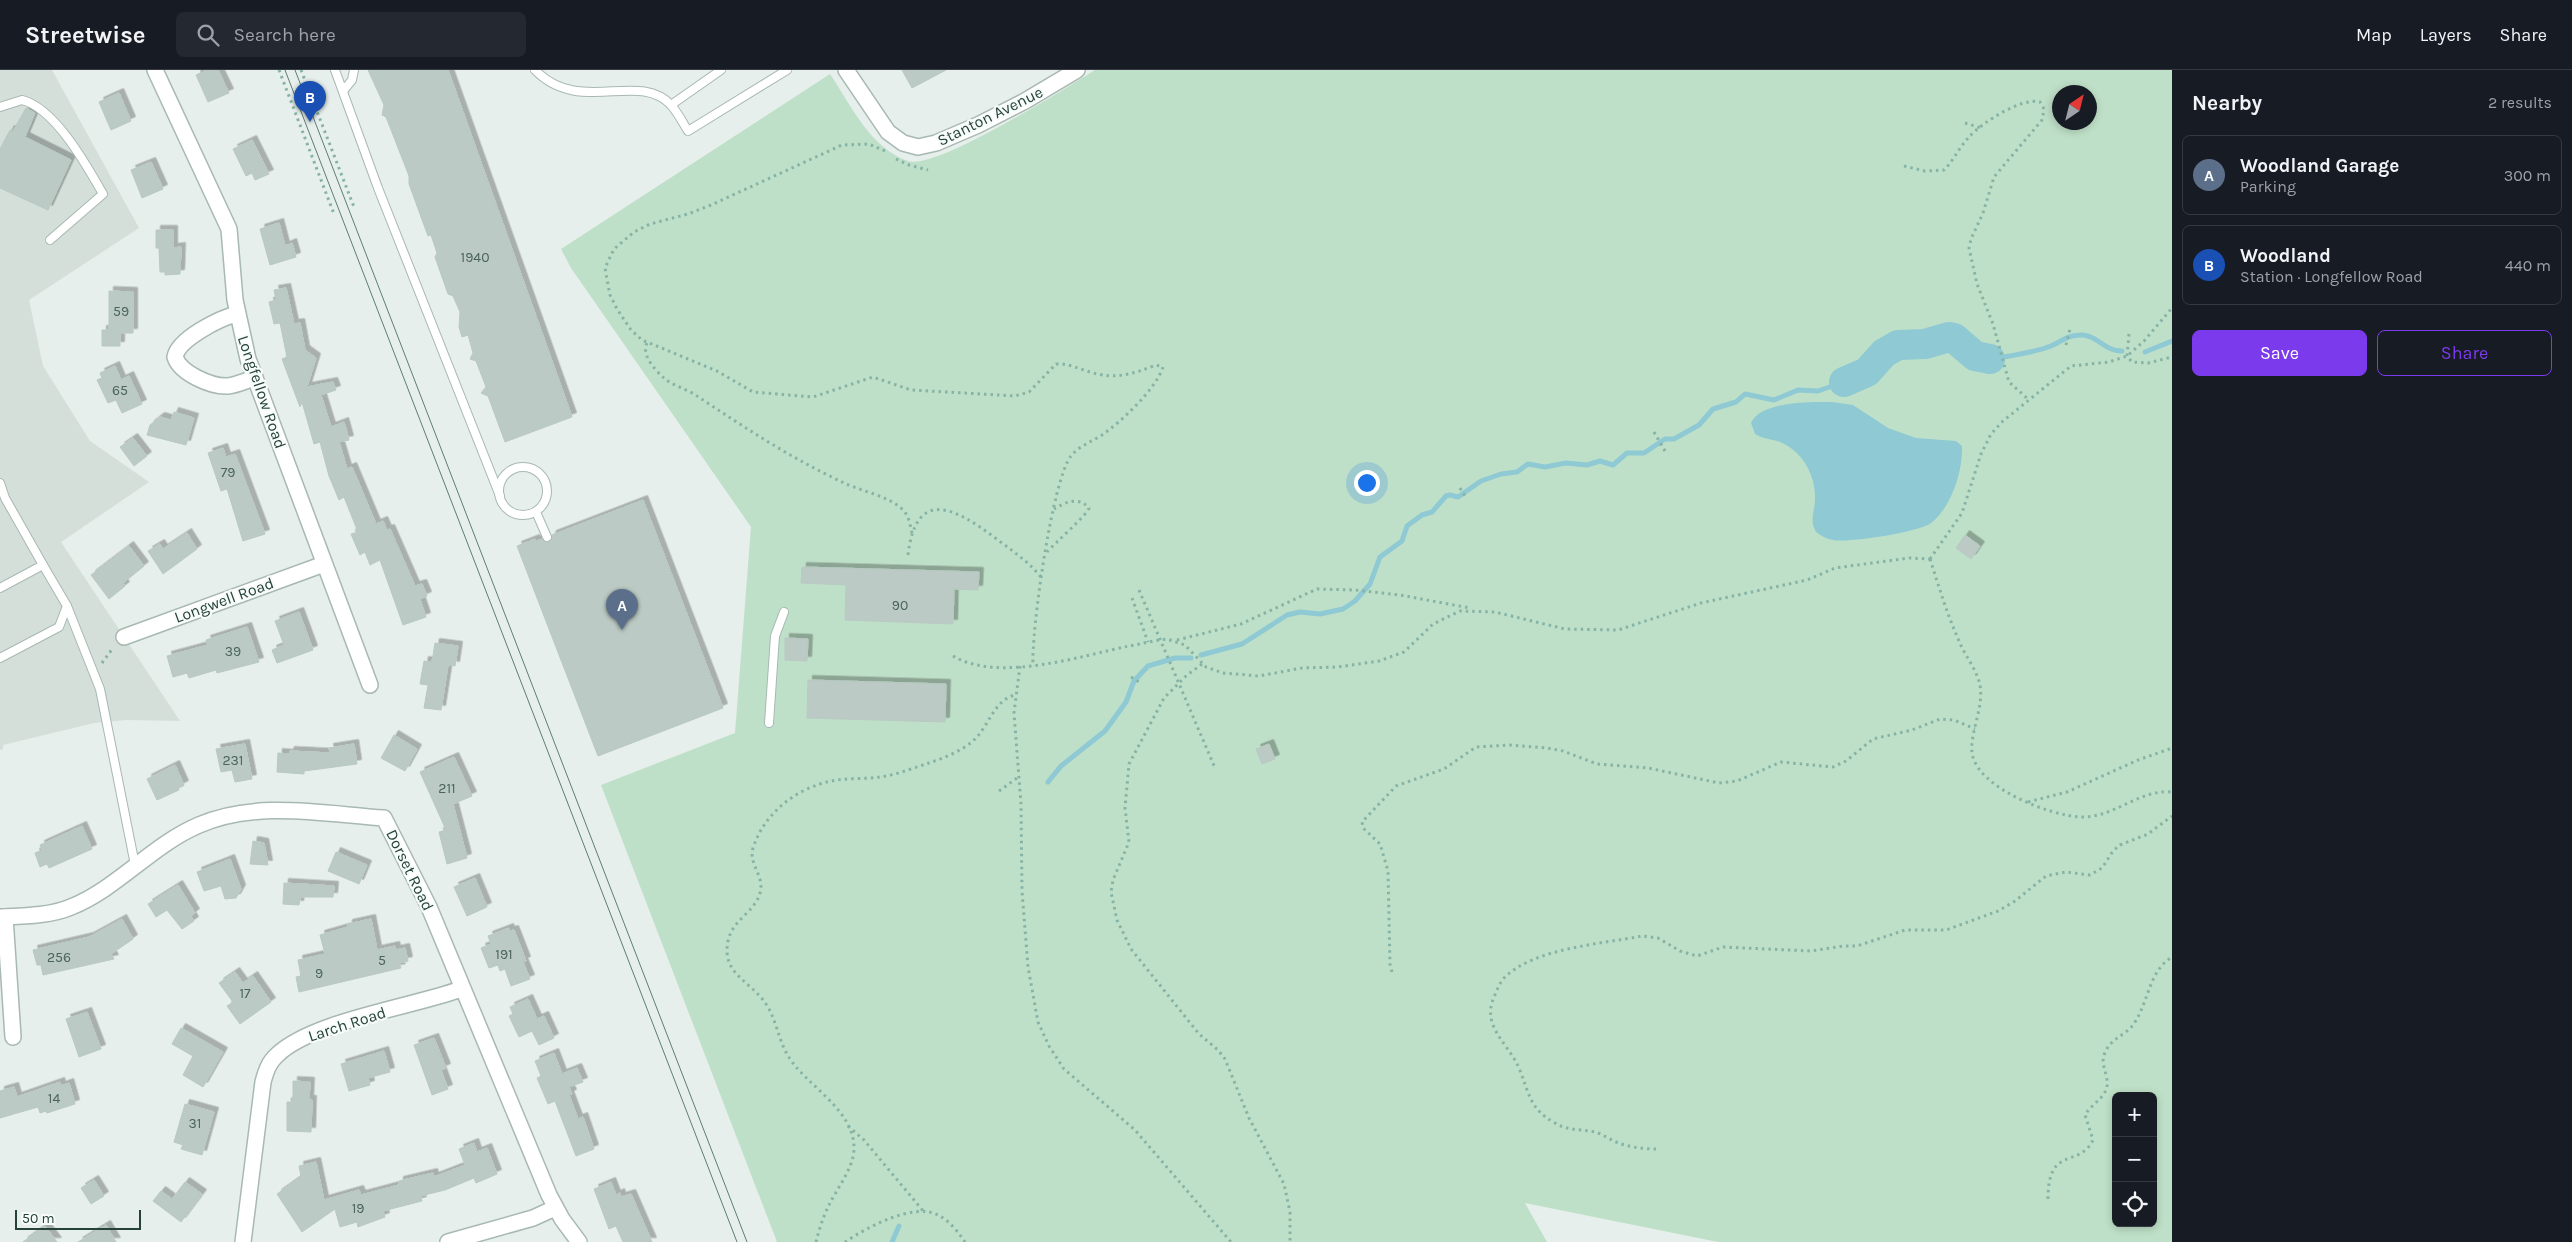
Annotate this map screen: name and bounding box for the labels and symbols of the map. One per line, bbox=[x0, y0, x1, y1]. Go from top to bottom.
pin: B bbox=[294, 81, 326, 122]
street label: Stanton Avenue bbox=[934, 82, 1046, 150]
north arrow bbox=[2052, 85, 2097, 130]
house number: 1940 bbox=[461, 249, 489, 266]
house number: 59 bbox=[113, 303, 129, 320]
street label: Longfellow Road bbox=[234, 333, 290, 451]
house number: 65 bbox=[112, 382, 128, 399]
house number: 79 bbox=[221, 464, 235, 481]
your location bbox=[1354, 470, 1380, 496]
street label: Longwell Road bbox=[172, 573, 276, 627]
pin: A bbox=[606, 589, 638, 630]
house number: 90 bbox=[892, 597, 908, 614]
house number: 39 bbox=[225, 643, 241, 660]
house number: 231 bbox=[222, 752, 244, 769]
house number: 211 bbox=[438, 780, 456, 797]
street label: Dorset Road bbox=[382, 826, 438, 914]
house number: 191 bbox=[495, 946, 513, 963]
house number: 256 bbox=[47, 949, 71, 966]
house number: 5 bbox=[378, 952, 386, 969]
house number: 9 bbox=[315, 965, 323, 982]
house number: 17 bbox=[239, 985, 251, 1002]
street label: Larch Road bbox=[306, 1003, 388, 1045]
house number: 14 bbox=[48, 1090, 60, 1107]
house number: 31 bbox=[189, 1115, 201, 1132]
house number: 19 bbox=[352, 1200, 364, 1217]
scale bar bbox=[15, 1207, 141, 1230]

